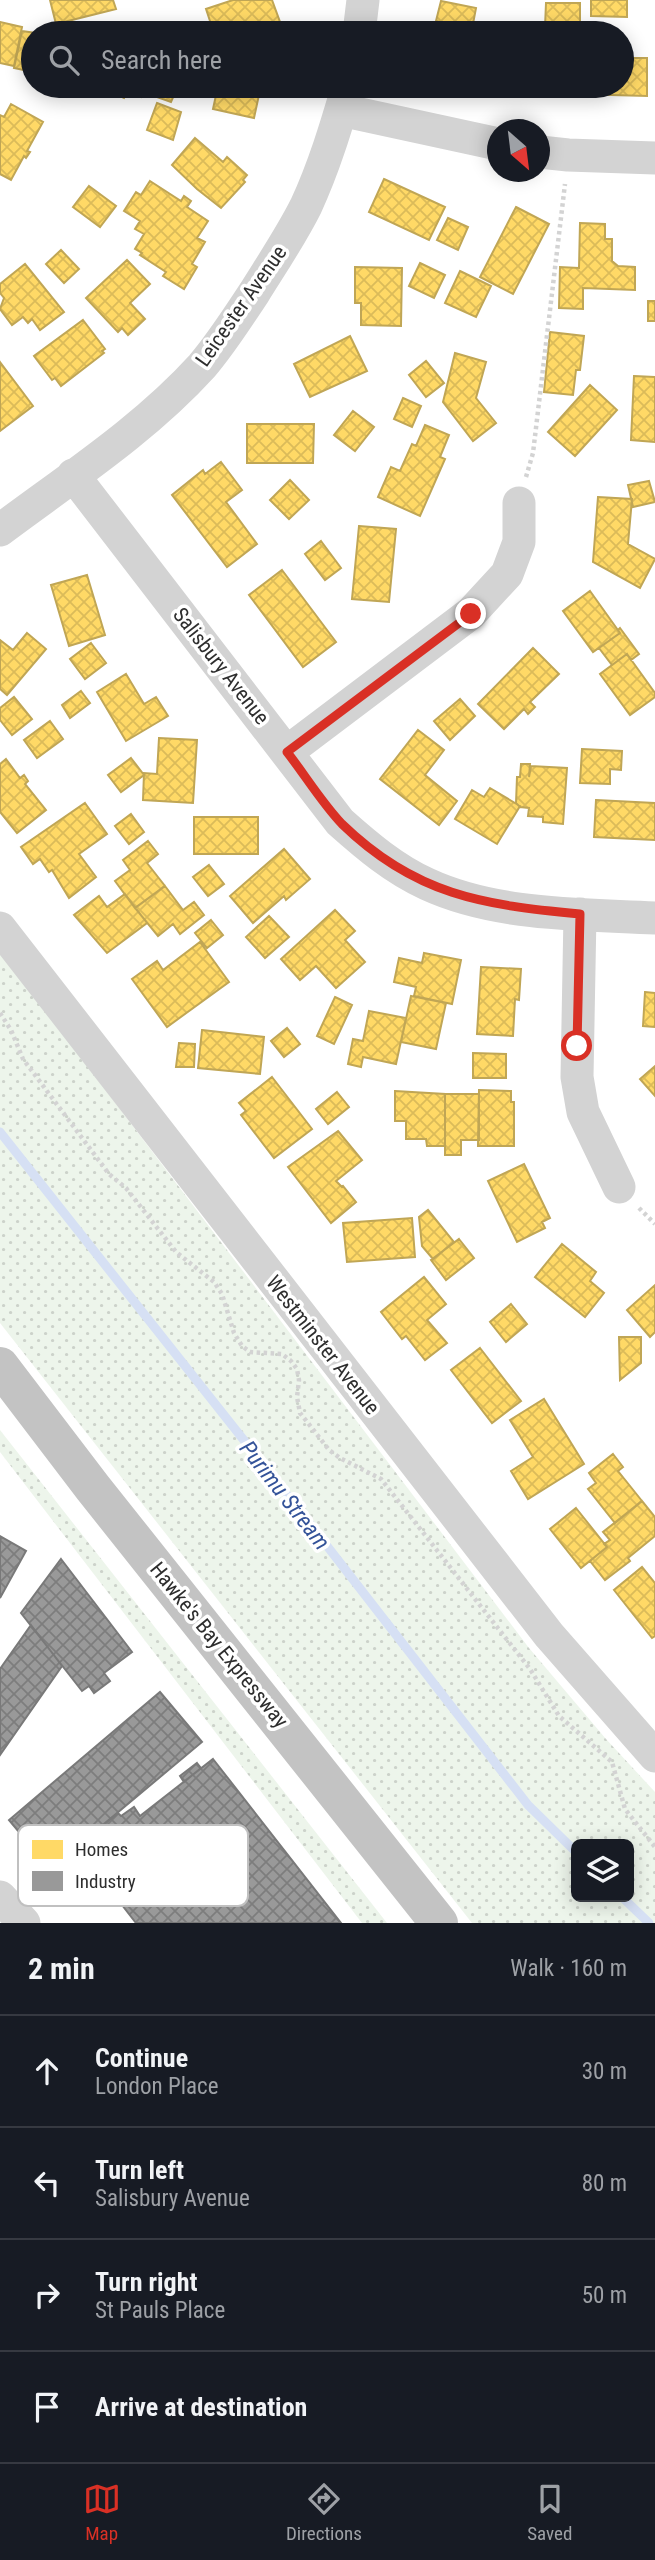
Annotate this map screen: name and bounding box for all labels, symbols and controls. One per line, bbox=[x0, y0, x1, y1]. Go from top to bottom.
search box bbox=[21, 21, 634, 98]
icon: search bbox=[45, 41, 83, 79]
text: Search here bbox=[101, 45, 222, 75]
north arrow bbox=[487, 119, 550, 182]
street label: Leicester Avenue bbox=[191, 241, 291, 371]
route end bbox=[455, 598, 486, 629]
street label: Salisbury Avenue bbox=[168, 603, 274, 729]
route start bbox=[561, 1030, 592, 1061]
street label: Westminster Avenue bbox=[261, 1271, 385, 1419]
water label: Purimu Stream bbox=[234, 1436, 335, 1555]
street label: Hawke's Bay Expressway bbox=[145, 1558, 293, 1733]
legend bbox=[18, 1825, 248, 1906]
text: Homes bbox=[75, 1838, 128, 1861]
map controls bbox=[571, 1839, 634, 1902]
button: layers bbox=[571, 1839, 634, 1902]
text: Industry bbox=[75, 1870, 136, 1893]
text: 2 min bbox=[28, 1951, 95, 1986]
text: Walk · 160 m bbox=[510, 1955, 627, 1982]
text: Continue bbox=[95, 2043, 188, 2073]
icon: ahead bbox=[28, 2052, 66, 2090]
text: 30 m bbox=[582, 2058, 627, 2085]
text: London Place bbox=[95, 2073, 218, 2100]
text: Turn left bbox=[95, 2155, 184, 2185]
icon: left bbox=[28, 2164, 66, 2202]
text: 80 m bbox=[582, 2170, 627, 2197]
text: Salisbury Avenue bbox=[95, 2185, 250, 2212]
text: Turn right bbox=[95, 2267, 197, 2297]
icon: right bbox=[28, 2276, 66, 2314]
text: 50 m bbox=[582, 2282, 627, 2309]
text: St Pauls Place bbox=[95, 2297, 225, 2324]
icon: arrive bbox=[28, 2388, 66, 2426]
text: Arrive at destination bbox=[95, 2392, 307, 2422]
tab: Map bbox=[83, 2480, 121, 2545]
tab: Directions bbox=[286, 2480, 362, 2545]
tab: Saved bbox=[527, 2480, 572, 2545]

